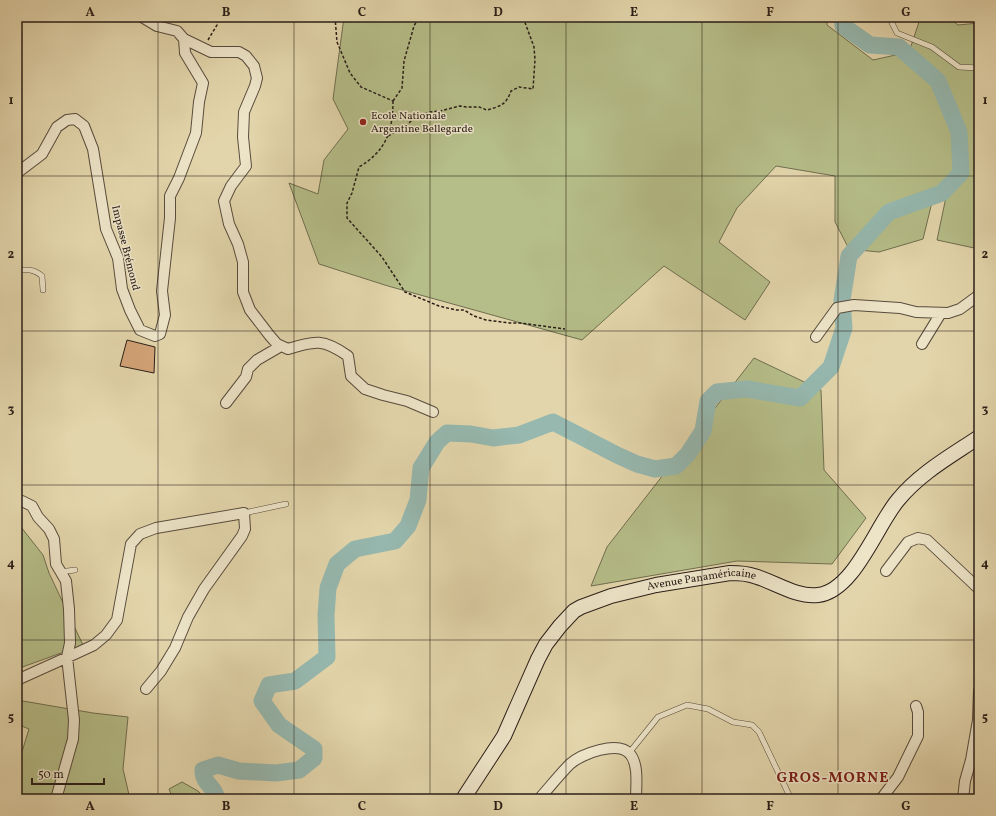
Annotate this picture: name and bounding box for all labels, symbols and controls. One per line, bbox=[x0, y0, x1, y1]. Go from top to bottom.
text: A bbox=[85, 4, 95, 22]
text: B bbox=[222, 4, 231, 22]
text: C bbox=[358, 4, 366, 22]
text: D bbox=[493, 4, 503, 22]
text: E bbox=[630, 4, 638, 22]
text: F bbox=[766, 4, 774, 22]
text: G bbox=[901, 4, 911, 22]
text: 1 bbox=[8, 92, 14, 110]
text: 1 bbox=[982, 92, 988, 110]
place label: Ecole Nationale Argentine Bellegarde bbox=[371, 109, 473, 137]
marker: Ecole Nationale Argentine Bellegarde bbox=[358, 117, 368, 127]
street label: Impasse Brémond bbox=[107, 204, 143, 292]
text: 2 bbox=[8, 246, 15, 264]
text: 2 bbox=[982, 246, 989, 264]
text: 3 bbox=[8, 401, 15, 419]
text: 3 bbox=[982, 401, 989, 419]
text: 4 bbox=[7, 555, 15, 573]
text: 4 bbox=[981, 555, 989, 573]
street label: Avenue Panaméricaine bbox=[645, 565, 758, 594]
text: 5 bbox=[8, 709, 14, 727]
text: 5 bbox=[982, 709, 988, 727]
scale bar bbox=[32, 760, 104, 786]
text: 50 m bbox=[38, 767, 64, 783]
district label: GROS-MORNE bbox=[776, 768, 890, 789]
text: A bbox=[85, 798, 95, 816]
text: B bbox=[222, 798, 231, 816]
text: C bbox=[358, 798, 366, 816]
text: D bbox=[493, 798, 503, 816]
text: E bbox=[630, 798, 638, 816]
text: F bbox=[766, 798, 774, 816]
text: G bbox=[901, 798, 911, 816]

